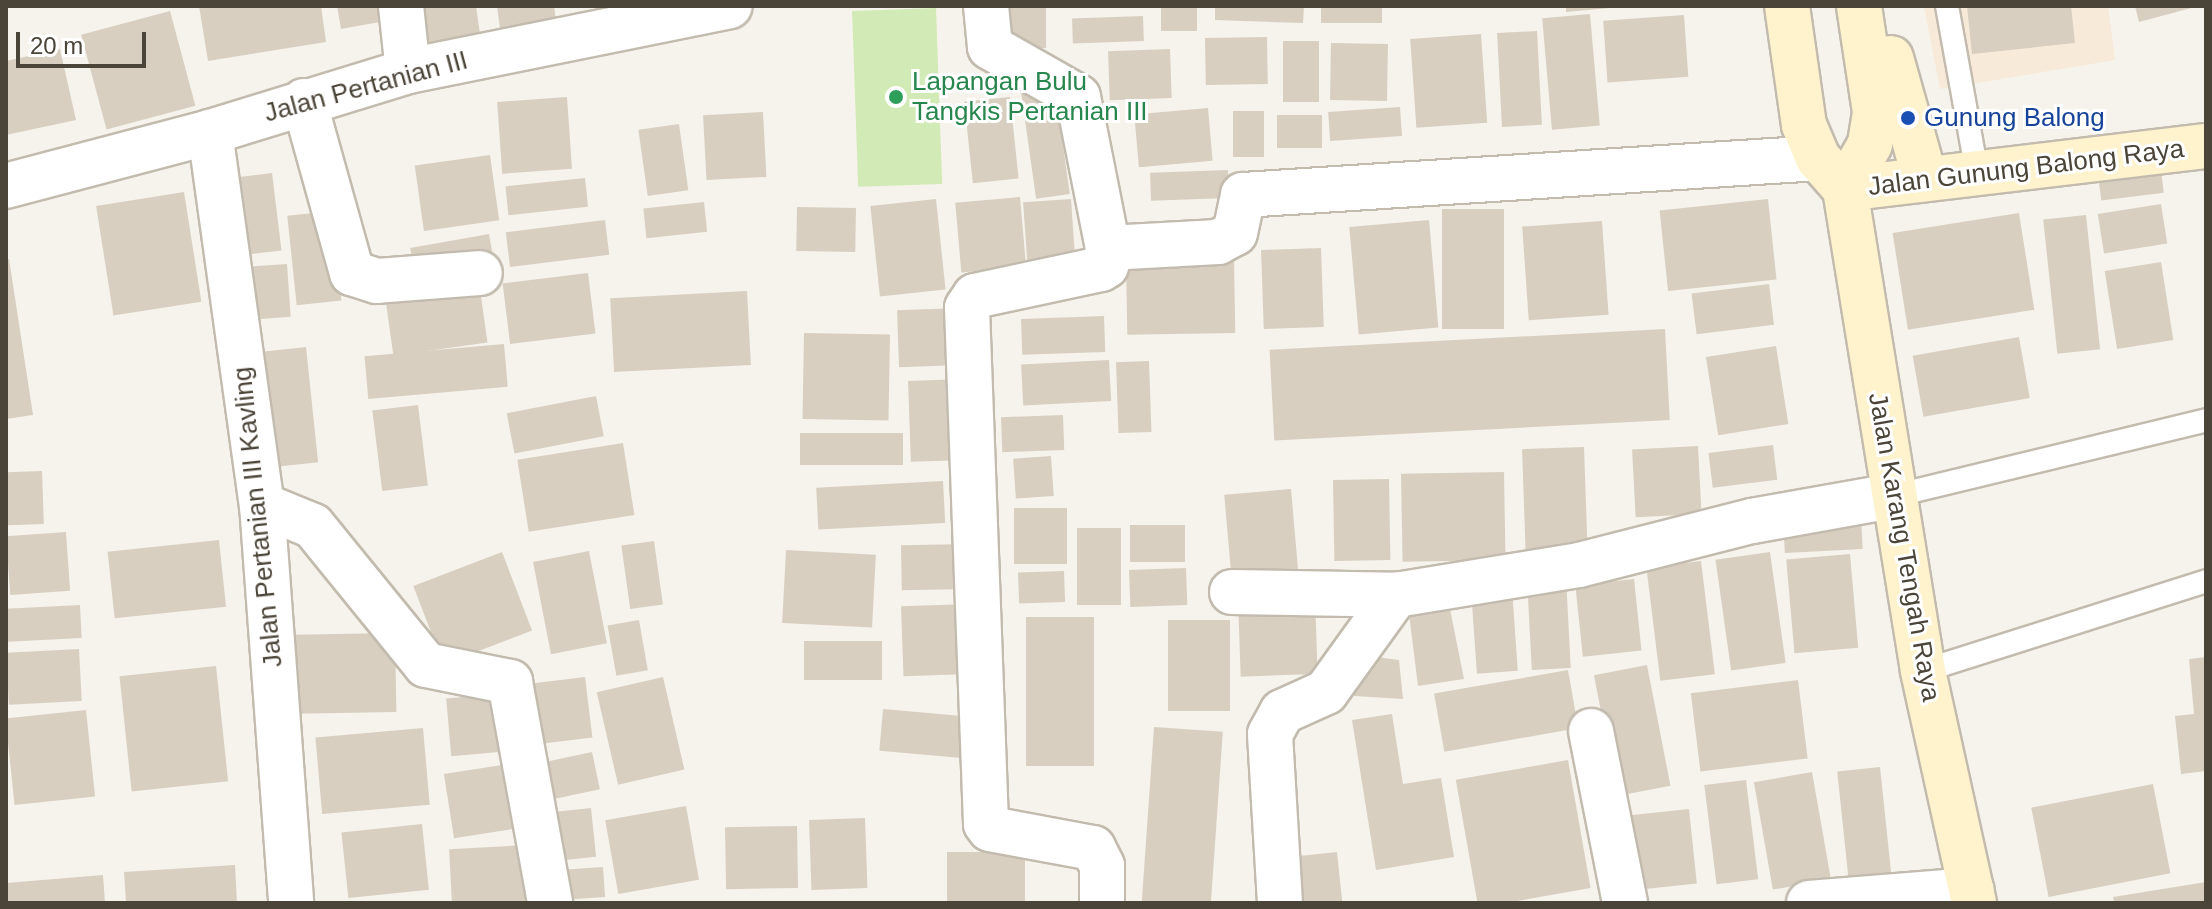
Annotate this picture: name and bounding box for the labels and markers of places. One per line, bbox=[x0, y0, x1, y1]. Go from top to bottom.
place label: Lapangan Bulu Tangkis Pertanian III bbox=[912, 66, 1148, 128]
marker: Lapangan Bulu Tangkis Pertanian III bbox=[887, 88, 905, 106]
place label: Gunung Balong bbox=[1924, 102, 2105, 134]
marker: Gunung Balong bbox=[1899, 109, 1917, 127]

